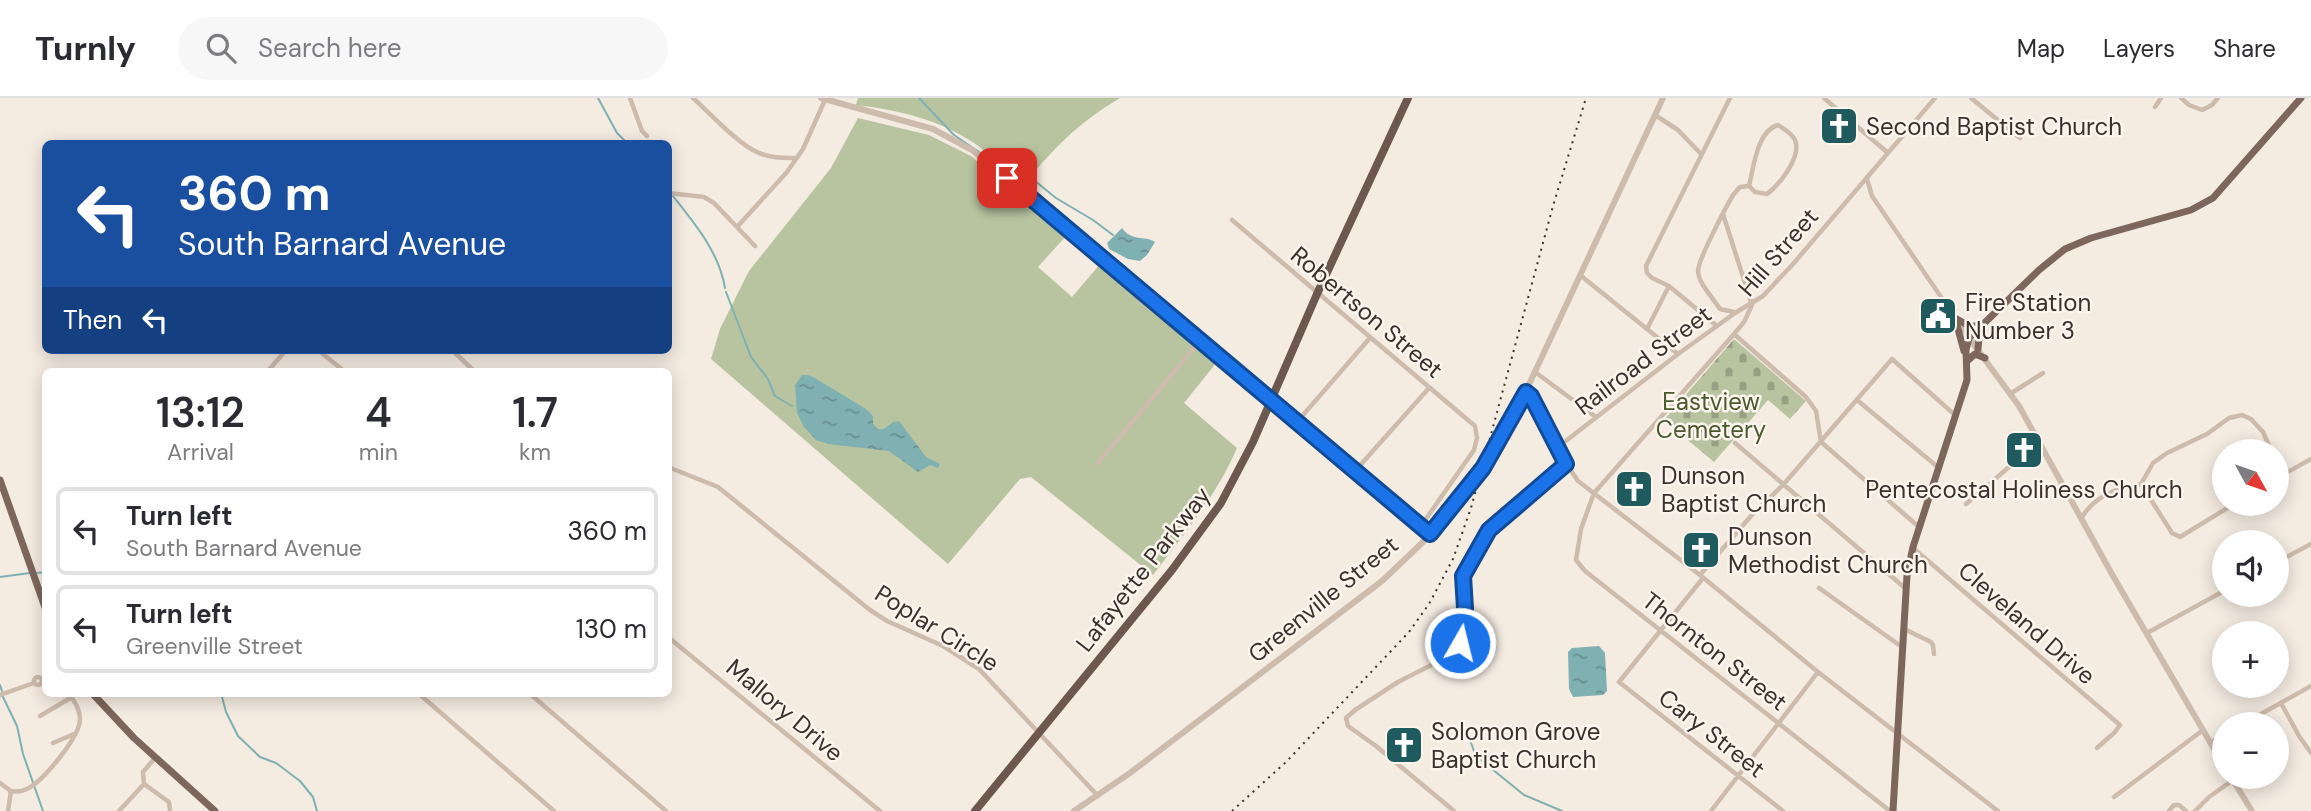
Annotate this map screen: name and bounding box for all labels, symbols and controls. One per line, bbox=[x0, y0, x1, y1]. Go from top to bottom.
search box bbox=[178, 17, 668, 80]
text: Turnly bbox=[35, 27, 136, 70]
icon: search bbox=[202, 29, 240, 67]
text: Search here bbox=[258, 31, 401, 65]
text: Map bbox=[2017, 33, 2065, 64]
text: Layers bbox=[2103, 33, 2175, 64]
text: Share bbox=[2213, 33, 2276, 64]
church icon: Second Baptist Church bbox=[1818, 105, 1860, 147]
place label: Second Baptist Church bbox=[1866, 111, 2122, 142]
pin bbox=[977, 148, 1037, 208]
icon: arrive bbox=[988, 159, 1026, 197]
text: 360 m bbox=[178, 161, 331, 225]
icon: left bbox=[63, 168, 154, 259]
street label: Hill Street bbox=[1731, 201, 1825, 303]
text: South Barnard Avenue bbox=[178, 223, 506, 265]
street label: Robertson Street bbox=[1285, 239, 1449, 385]
place label: Fire Station Number 3 bbox=[1965, 287, 2091, 346]
public building icon: Fire Station Number 3 bbox=[1917, 295, 1959, 337]
street label: Railroad Street bbox=[1568, 298, 1718, 422]
icon: left bbox=[136, 301, 174, 339]
text: Then bbox=[63, 303, 122, 337]
text: 13:12 bbox=[156, 385, 245, 440]
text: 4 bbox=[365, 385, 392, 440]
text: 1.7 bbox=[512, 385, 558, 440]
park label: Eastview Cemetery bbox=[1656, 386, 1766, 445]
church icon: Pentecostal Holiness Church bbox=[2003, 429, 2045, 471]
text: Arrival bbox=[167, 437, 234, 467]
text: min bbox=[359, 437, 398, 467]
text: km bbox=[519, 437, 551, 467]
north arrow bbox=[2212, 439, 2289, 516]
map controls bbox=[2212, 439, 2289, 789]
place label: Dunson Baptist Church bbox=[1661, 460, 1826, 519]
church icon: Dunson Baptist Church bbox=[1613, 468, 1655, 510]
place label: Pentecostal Holiness Church bbox=[1865, 474, 2183, 505]
street label: Lafayette Parkway bbox=[1069, 480, 1217, 658]
text: Turn left bbox=[126, 499, 233, 533]
icon: left bbox=[67, 512, 105, 550]
text: 360 m bbox=[567, 514, 647, 548]
place label: Dunson Methodist Church bbox=[1728, 521, 1928, 580]
street label: Greenville Street bbox=[1242, 529, 1404, 669]
church icon: Dunson Methodist Church bbox=[1680, 529, 1722, 571]
button: sound bbox=[2212, 530, 2289, 607]
text: South Barnard Avenue bbox=[126, 533, 362, 563]
street label: Cleveland Drive bbox=[1952, 555, 2102, 691]
street label: Poplar Circle bbox=[869, 578, 1005, 678]
street label: Thornton Street bbox=[1636, 585, 1794, 717]
text: Turn left bbox=[126, 597, 233, 631]
position arrow bbox=[1423, 606, 1497, 680]
icon: left bbox=[67, 610, 105, 648]
text: 130 m bbox=[576, 612, 647, 646]
button: + bbox=[2212, 621, 2289, 698]
text: Greenville Street bbox=[126, 631, 303, 661]
street label: Mallory Drive bbox=[720, 652, 850, 768]
street label: Cary Street bbox=[1652, 682, 1772, 784]
button: − bbox=[2212, 712, 2289, 789]
place label: Solomon Grove Baptist Church bbox=[1431, 716, 1600, 775]
church icon: Solomon Grove Baptist Church bbox=[1383, 724, 1425, 766]

